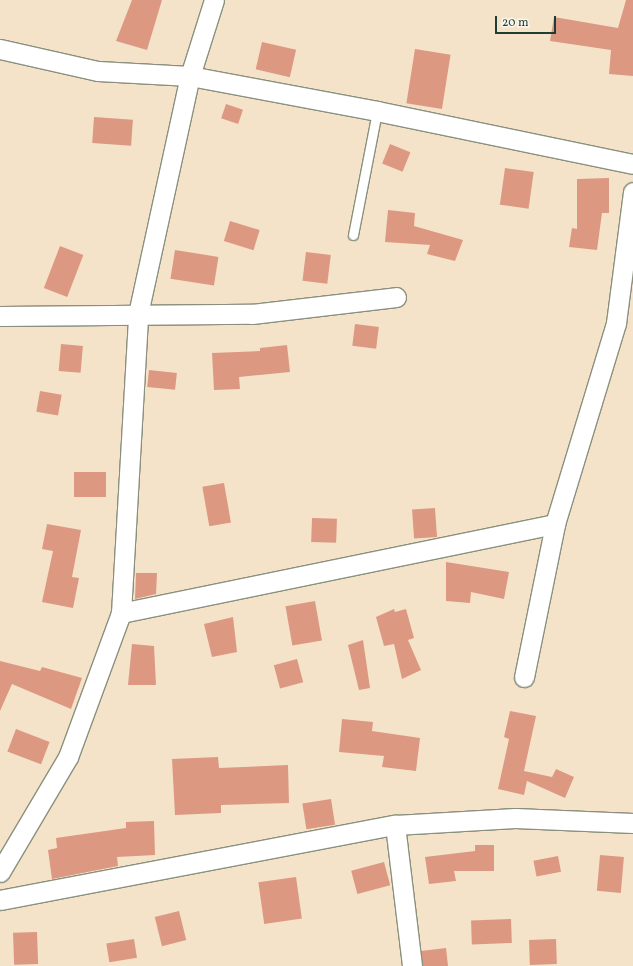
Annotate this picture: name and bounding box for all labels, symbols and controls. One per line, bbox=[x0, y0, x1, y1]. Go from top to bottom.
scale bar bbox=[497, 8, 558, 34]
text: 20 m bbox=[502, 15, 529, 31]

